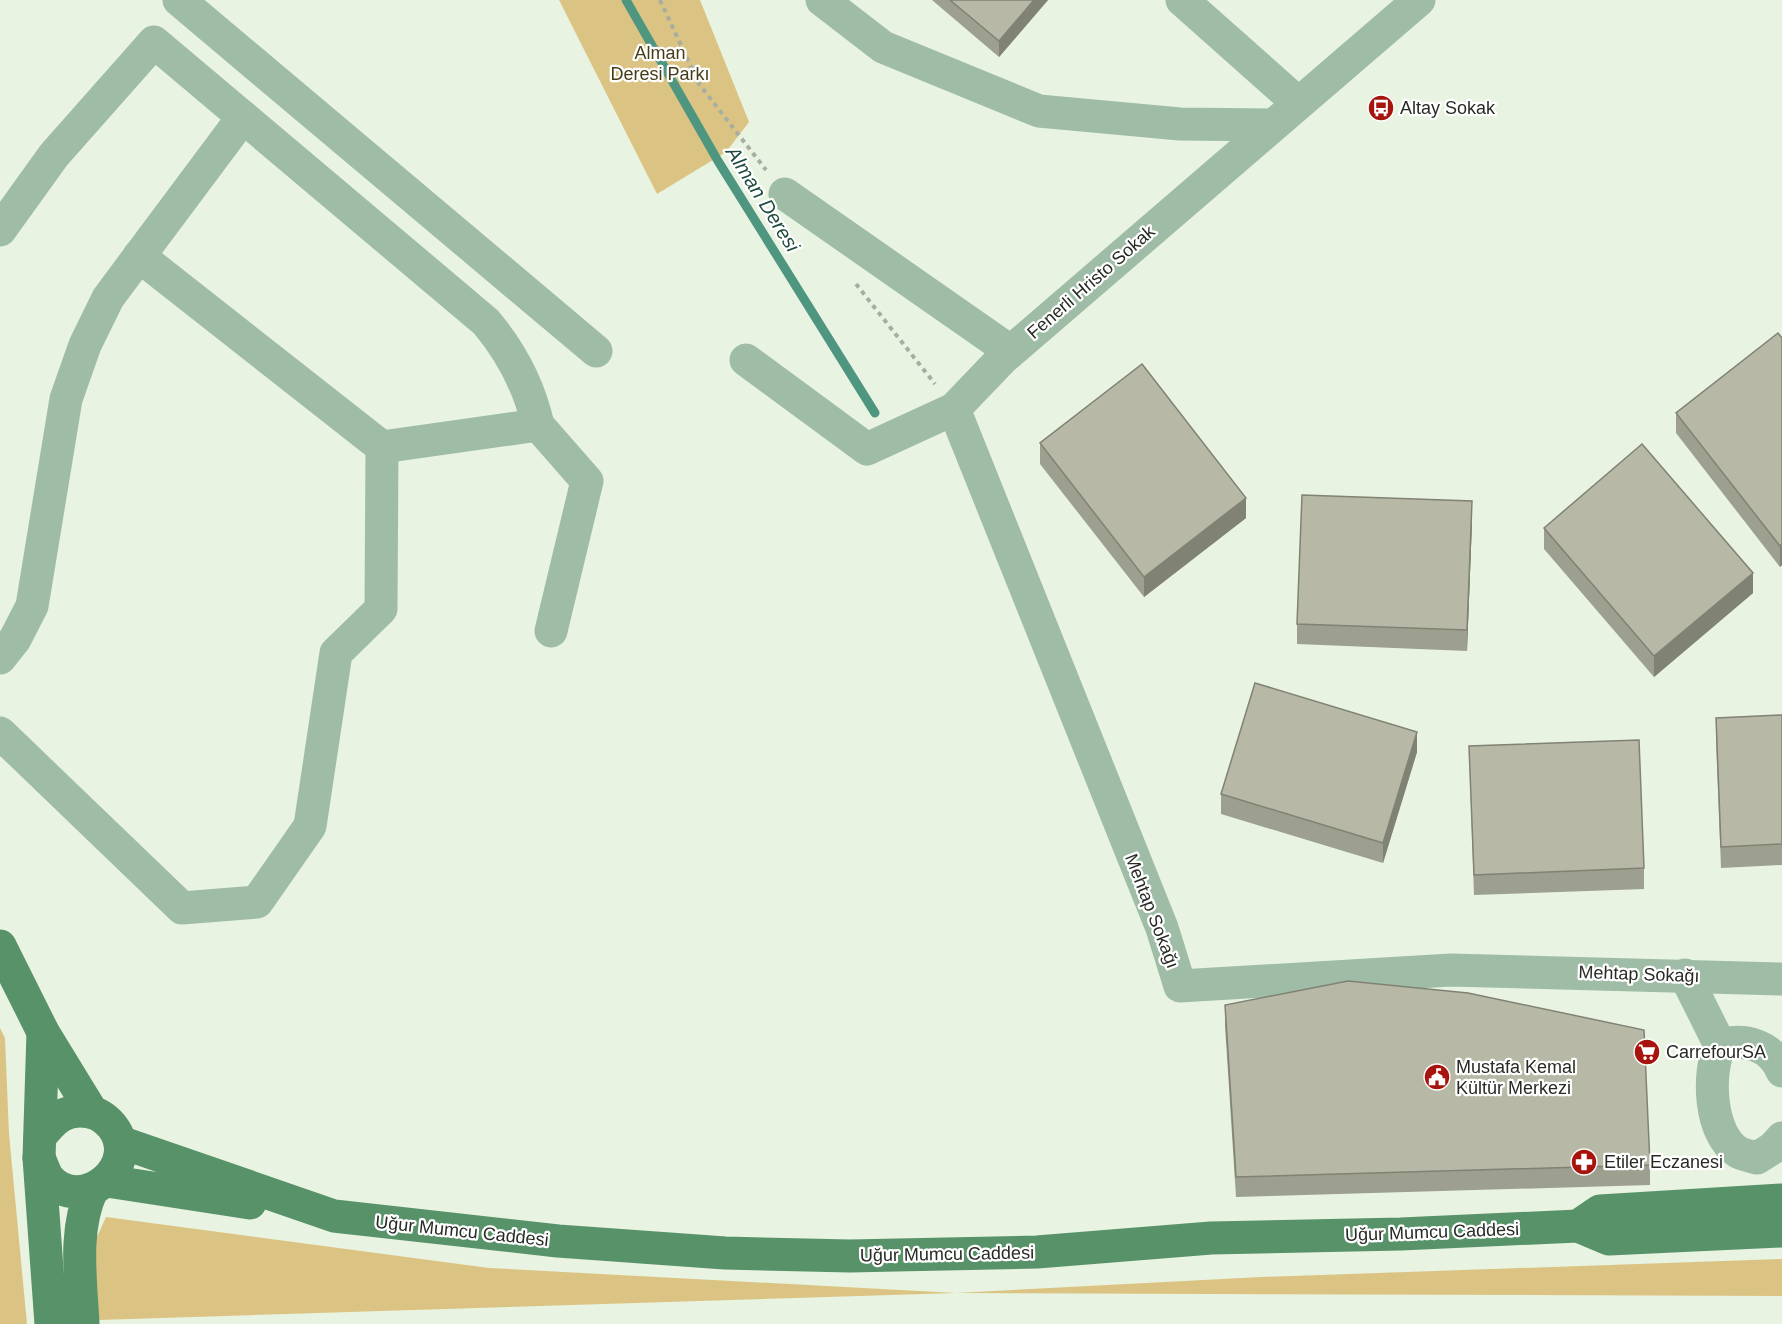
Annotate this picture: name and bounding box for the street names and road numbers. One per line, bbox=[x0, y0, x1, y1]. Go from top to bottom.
street label: Fenerli Hristo Sokak bbox=[1023, 221, 1159, 343]
street label: Mehtap Sokağı bbox=[1121, 851, 1183, 971]
street label: Mehtap Sokağı bbox=[1578, 962, 1700, 986]
street label: Uğur Mumcu Caddesi bbox=[374, 1212, 550, 1250]
street label: Uğur Mumcu Caddesi bbox=[1345, 1219, 1519, 1245]
street label: Uğur Mumcu Caddesi bbox=[860, 1242, 1034, 1266]

